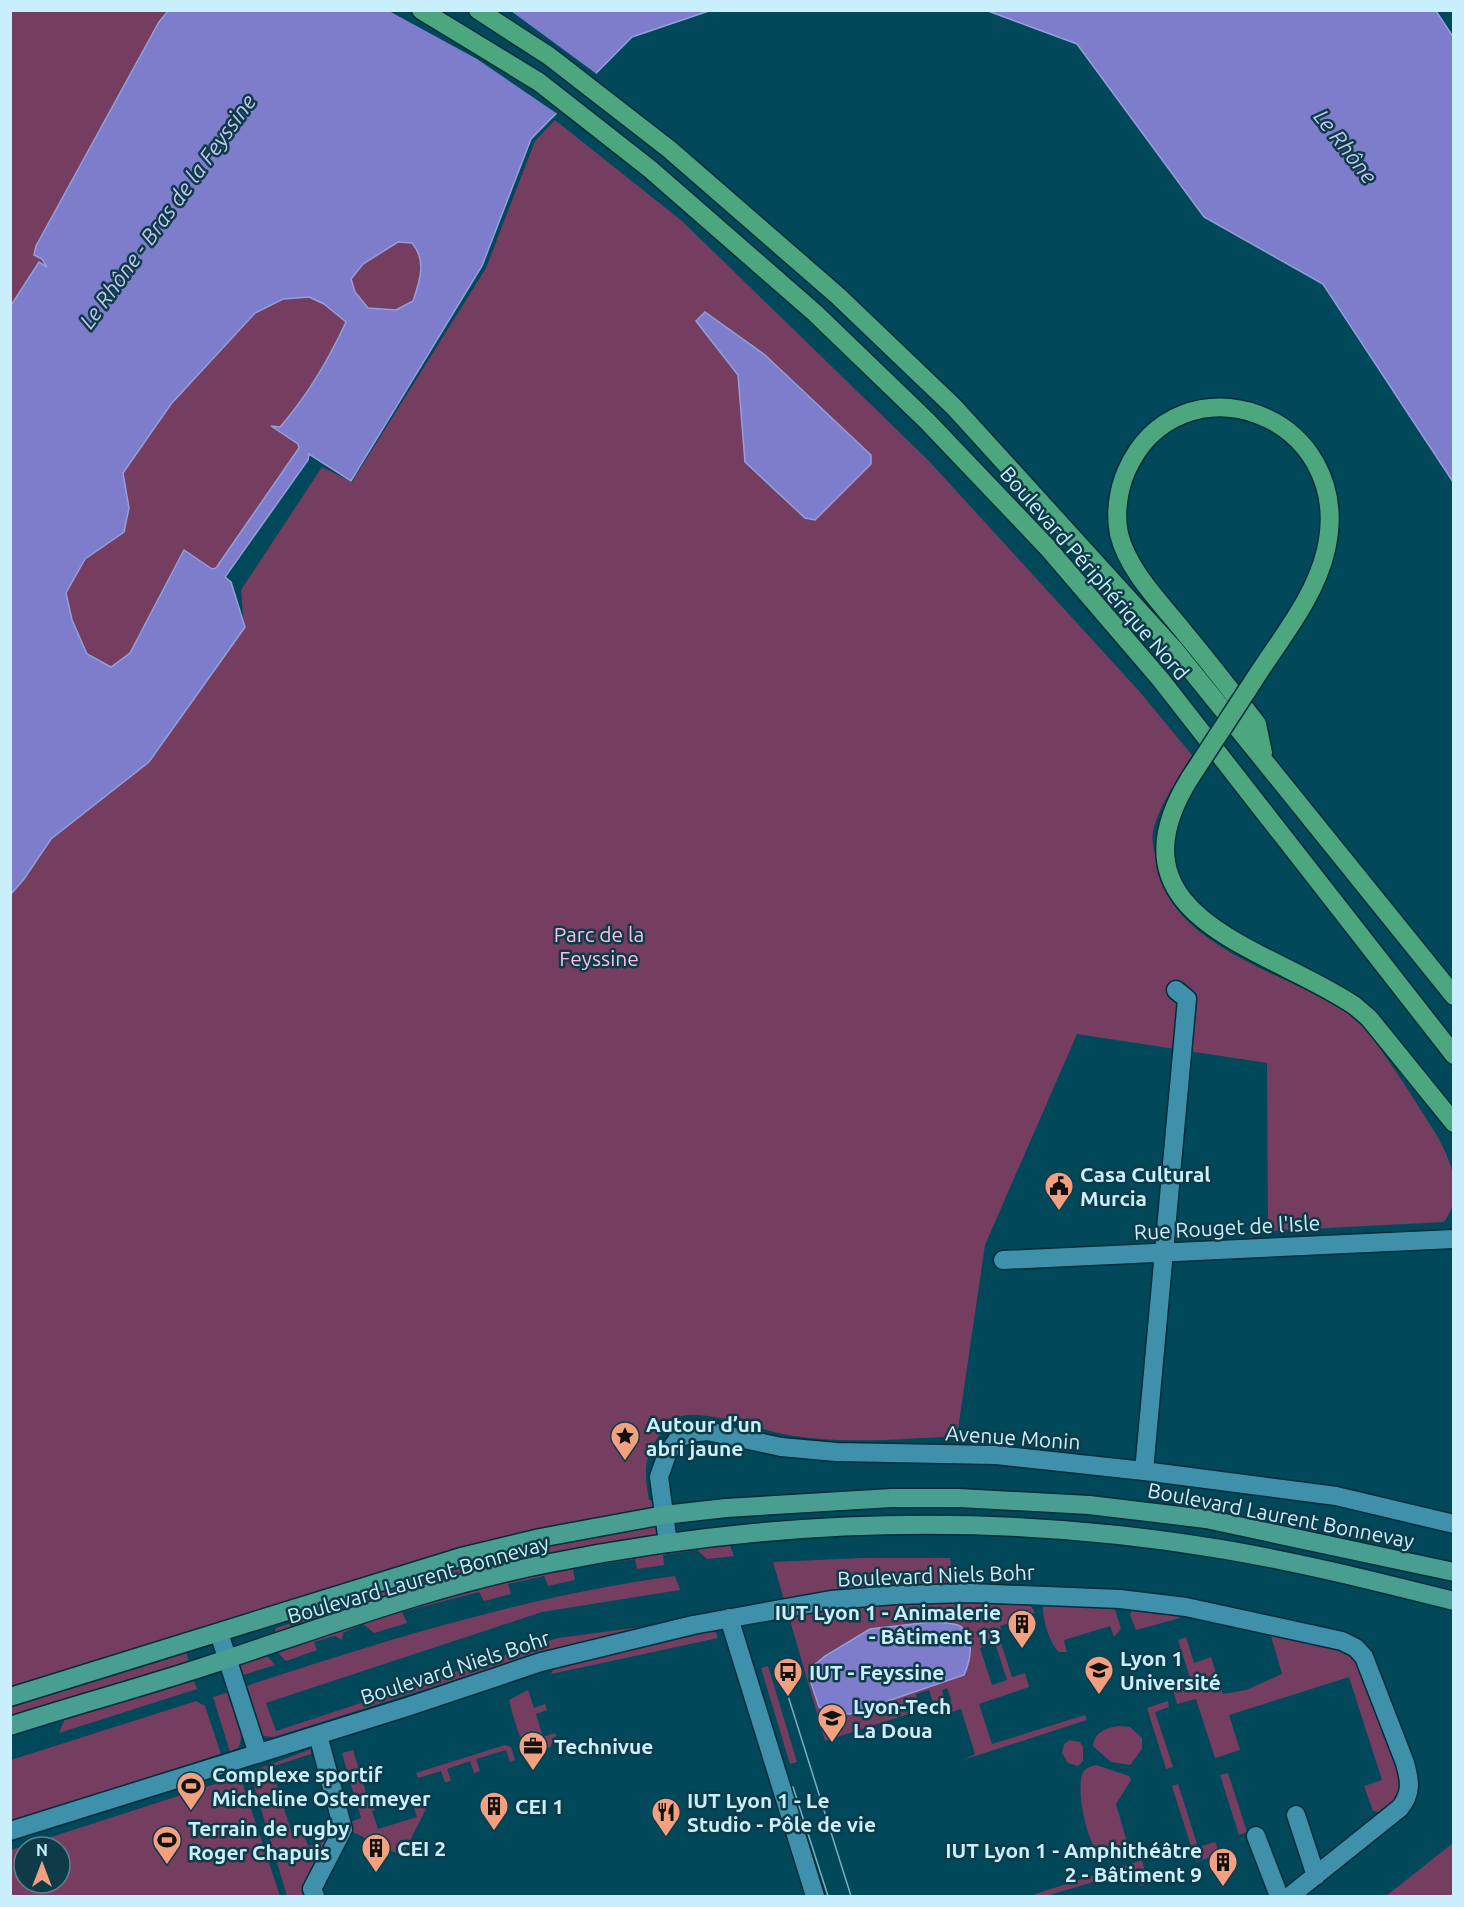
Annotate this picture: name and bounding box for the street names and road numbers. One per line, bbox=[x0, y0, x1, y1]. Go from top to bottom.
street label: Boulevard Périphérique Nord bbox=[996, 461, 1194, 685]
street label: Rue Rouget de l'Isle bbox=[1133, 1210, 1321, 1244]
street label: Avenue Monin bbox=[945, 1420, 1081, 1454]
street label: Boulevard Laurent Bonnevay bbox=[1146, 1477, 1416, 1553]
street label: Boulevard Laurent Bonnevay bbox=[284, 1530, 552, 1628]
street label: Boulevard Niels Bohr bbox=[837, 1560, 1035, 1590]
street label: Boulevard Niels Bohr bbox=[357, 1625, 553, 1709]

